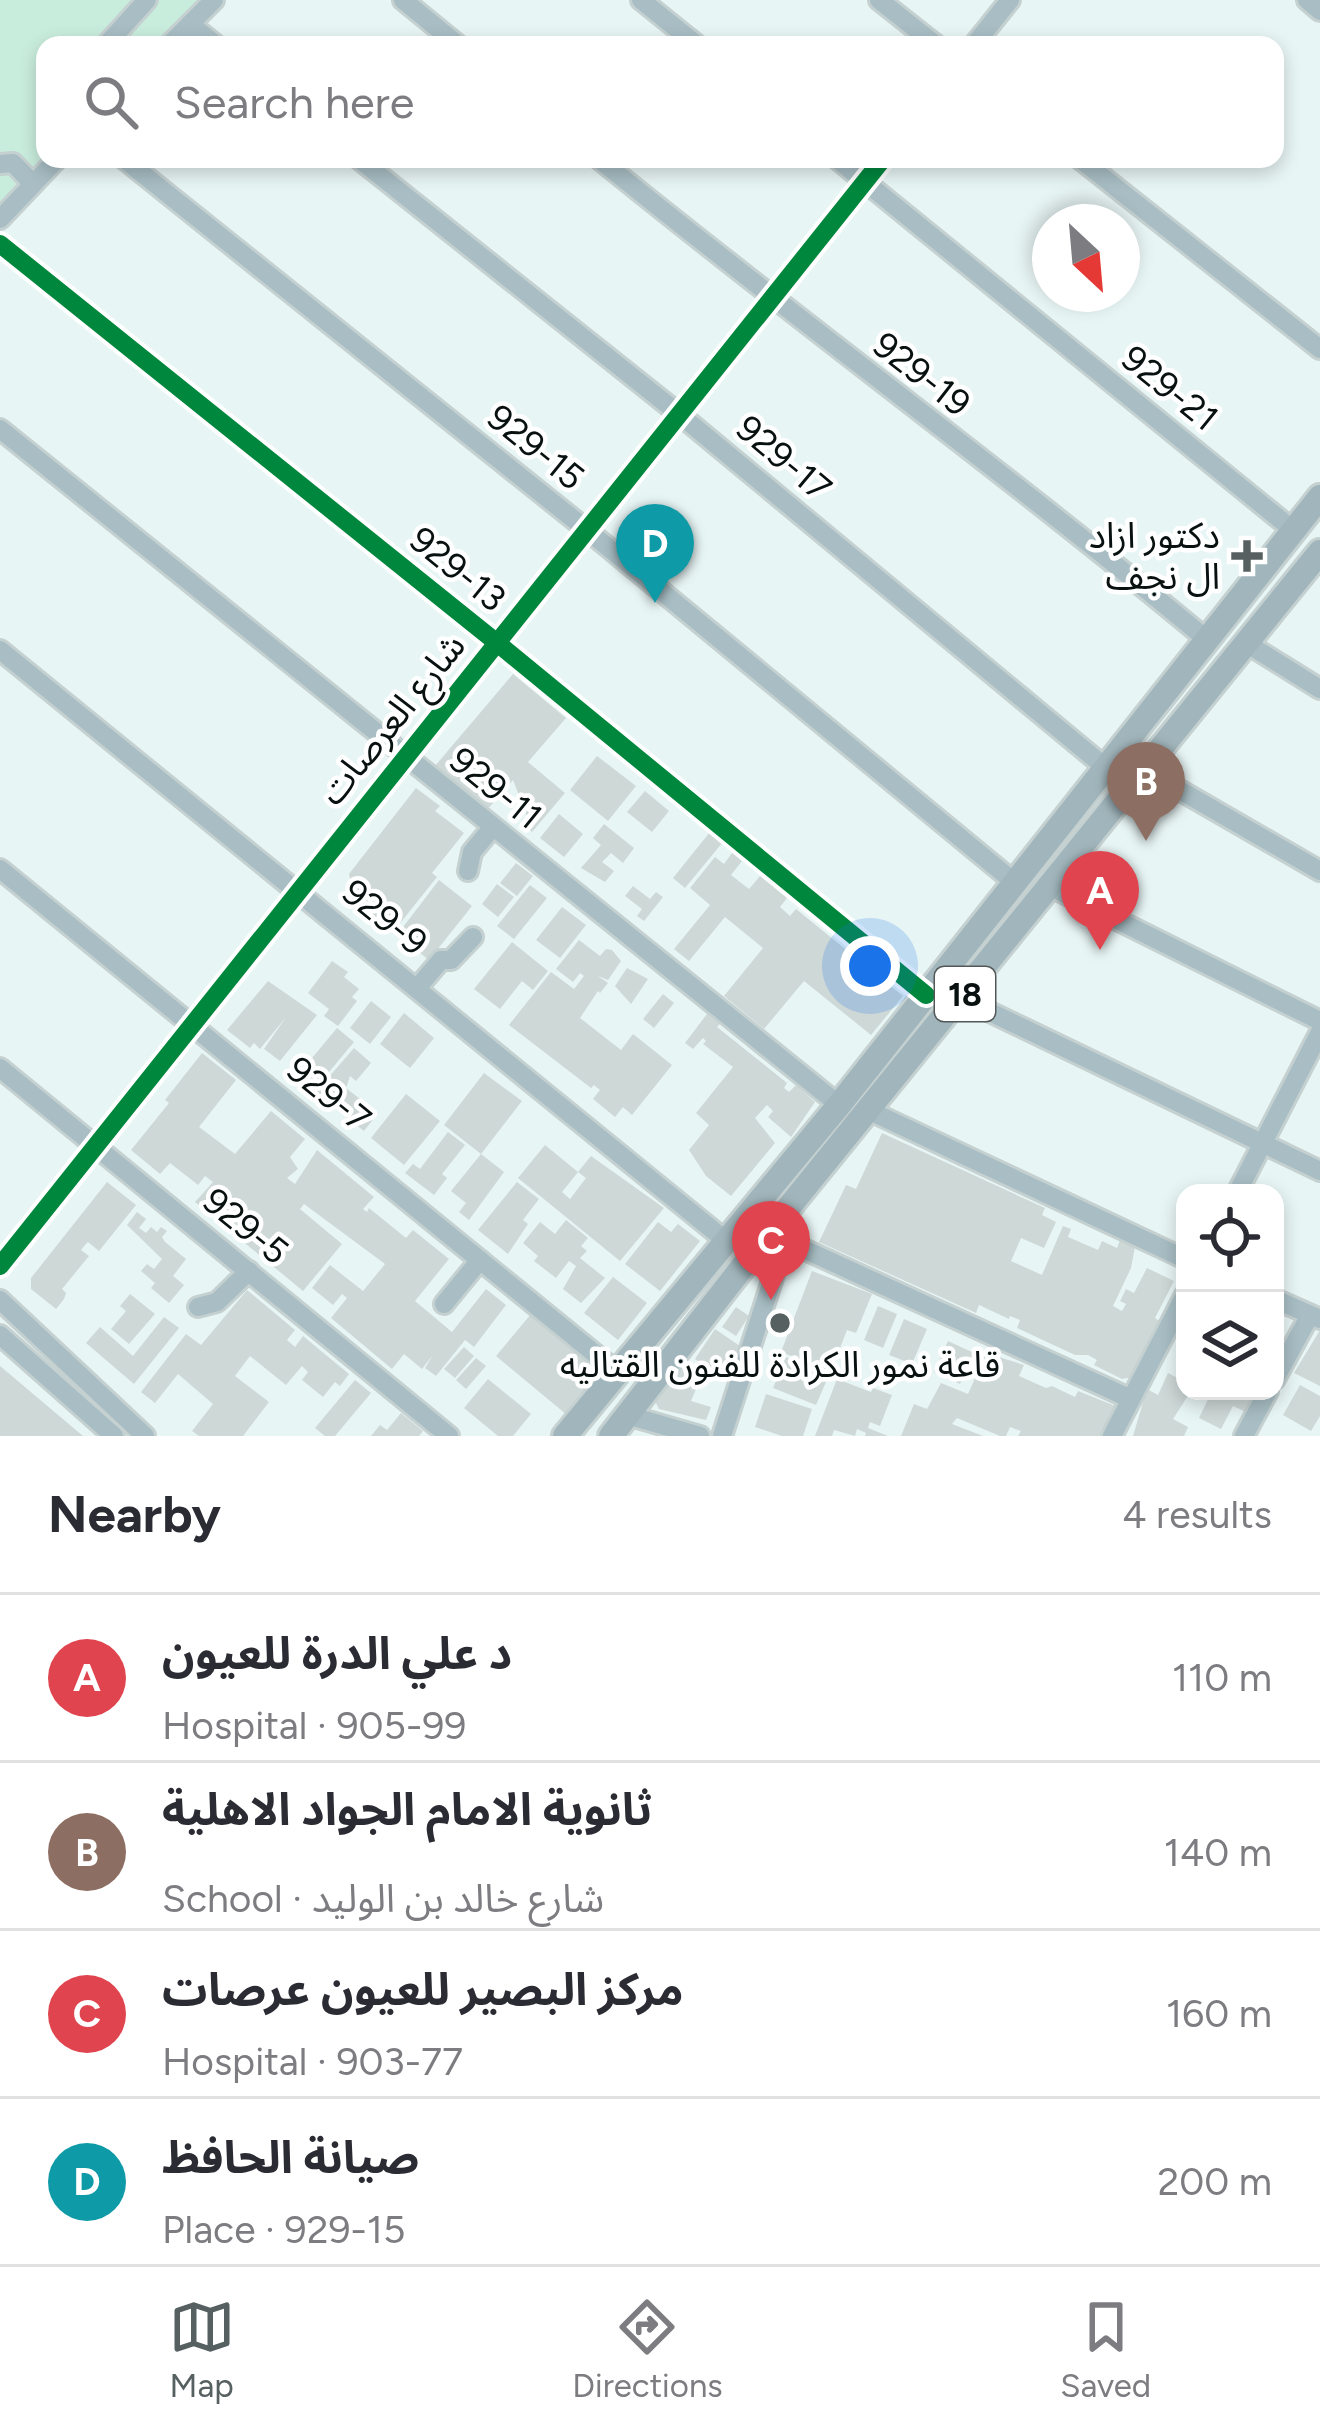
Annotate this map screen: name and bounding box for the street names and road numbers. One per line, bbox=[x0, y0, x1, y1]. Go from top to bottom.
street label: 929-19 bbox=[865, 323, 979, 425]
street label: 929-21 bbox=[1113, 336, 1227, 440]
street label: 929-15 bbox=[479, 395, 593, 499]
street label: 929-17 bbox=[728, 406, 840, 510]
street label: 929-13 bbox=[402, 518, 514, 620]
street label: شارع العرصات bbox=[310, 625, 478, 816]
street label: 929-11 bbox=[441, 738, 551, 838]
street label: 929-9 bbox=[334, 870, 436, 964]
road number: 18 bbox=[935, 967, 995, 1021]
street label: 929-7 bbox=[278, 1047, 380, 1141]
street label: 929-5 bbox=[195, 1179, 297, 1273]

